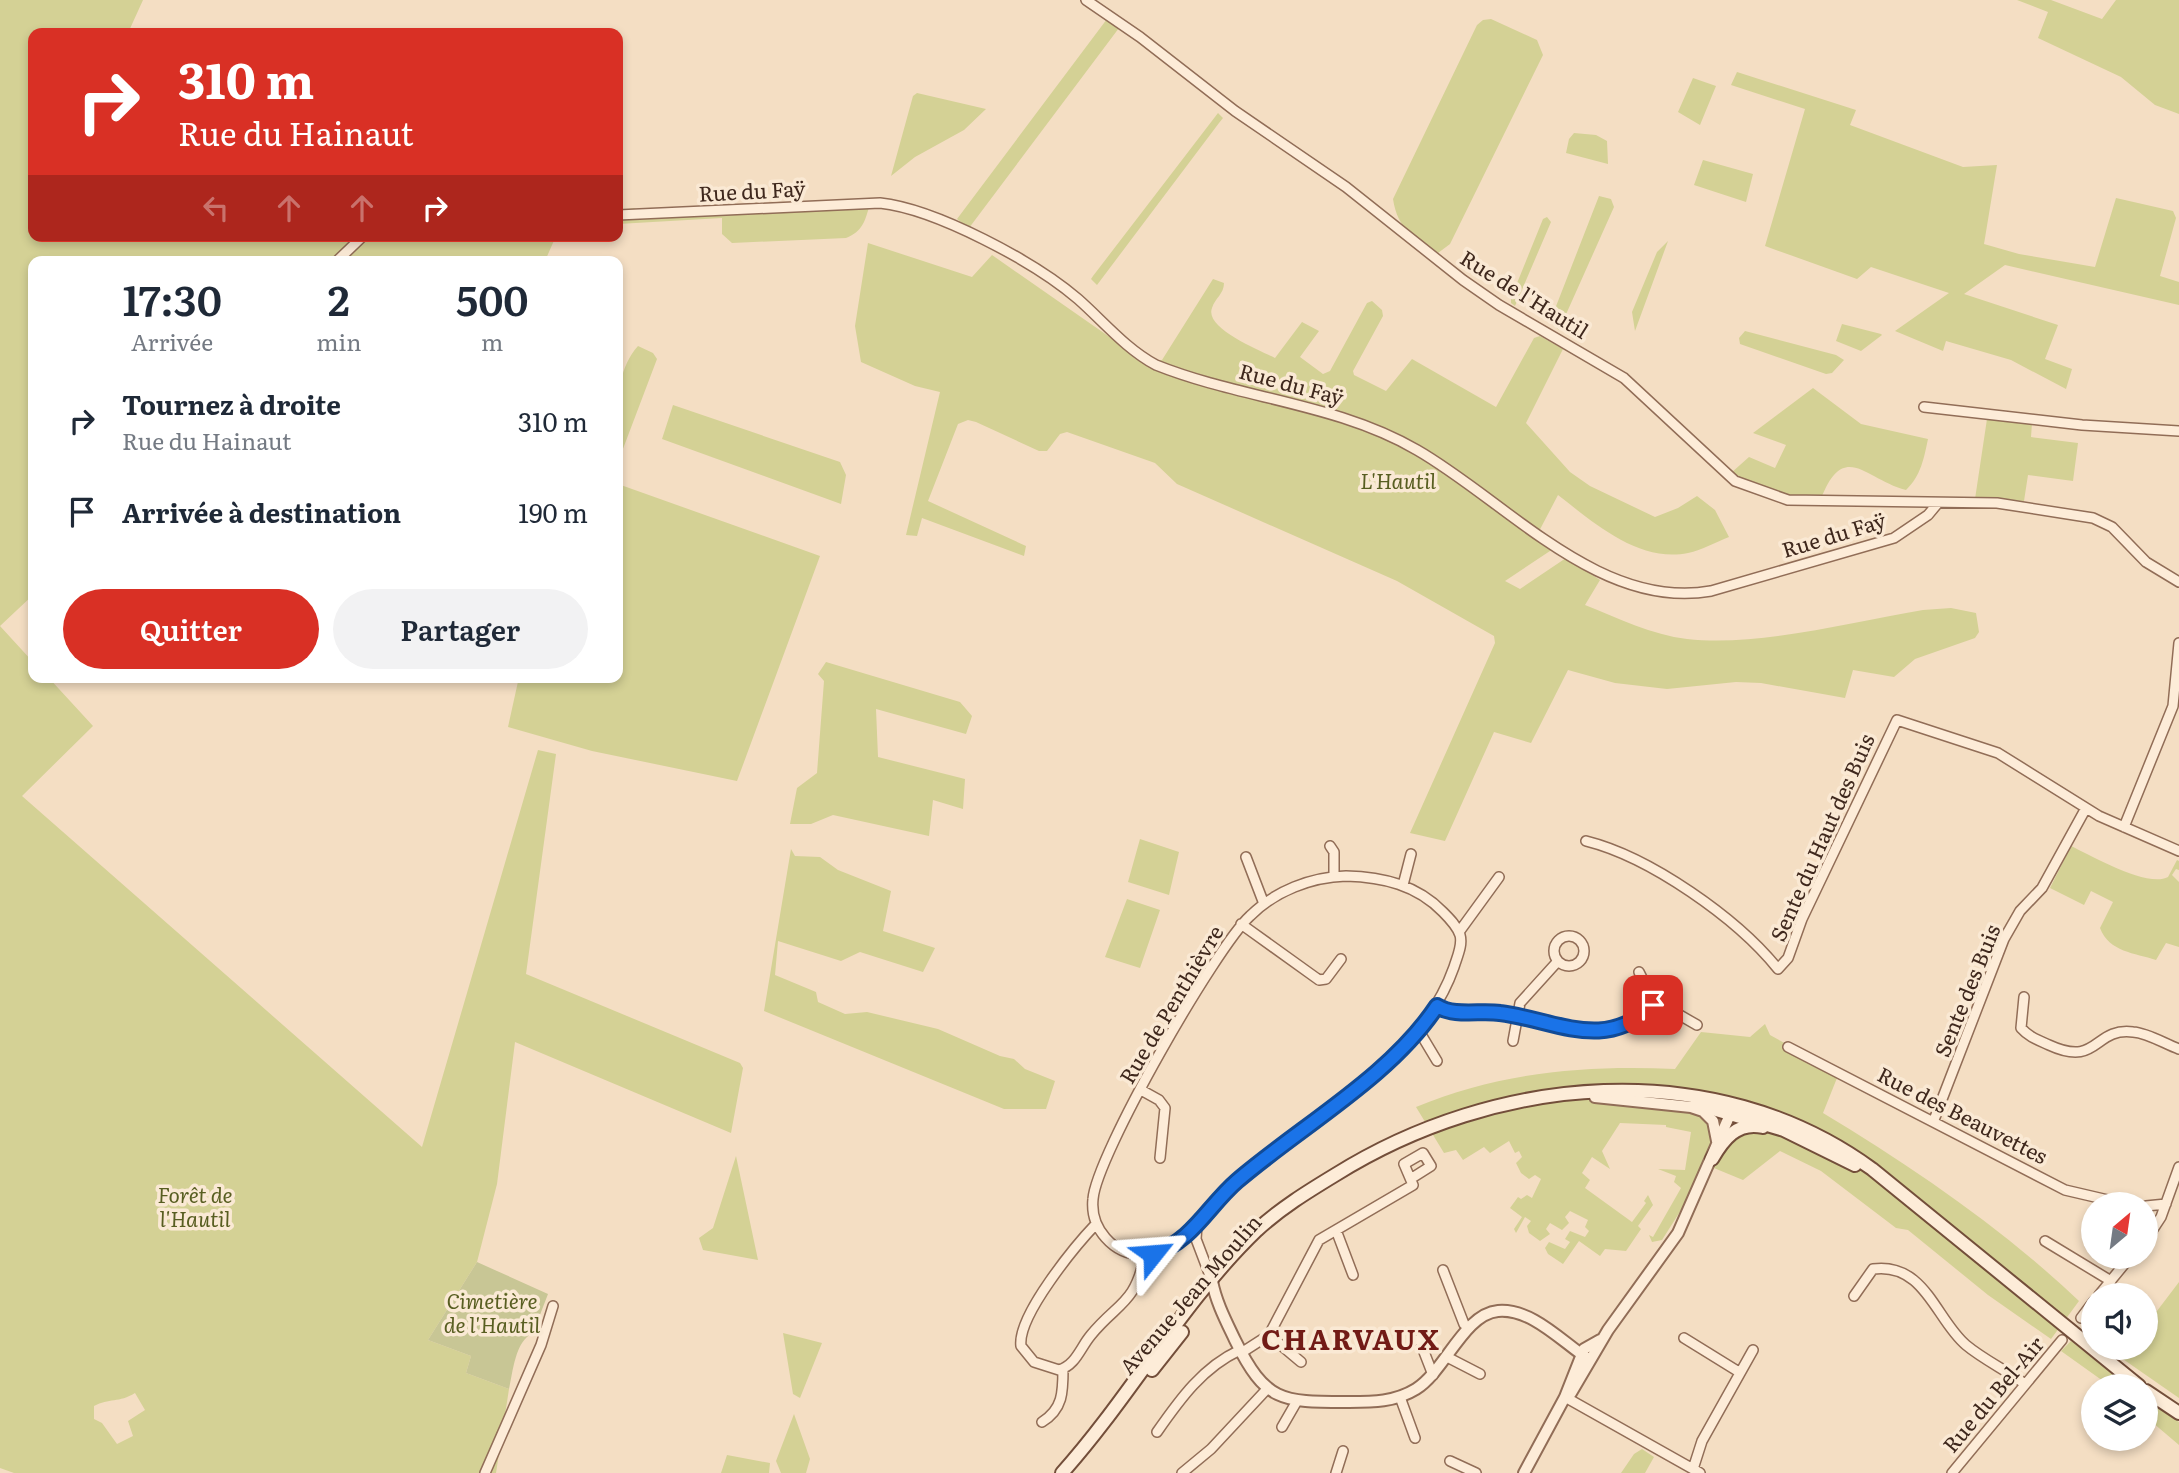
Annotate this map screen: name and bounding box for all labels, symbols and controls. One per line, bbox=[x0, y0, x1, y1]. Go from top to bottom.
text: 310 m bbox=[178, 41, 314, 114]
icon: right bbox=[63, 56, 154, 147]
text: Rue du Hainaut bbox=[178, 108, 414, 156]
street label: Rue du Faÿ bbox=[698, 171, 807, 208]
icon: left bbox=[197, 189, 235, 227]
icon: ahead bbox=[270, 189, 308, 227]
icon: ahead bbox=[343, 189, 381, 227]
icon: right bbox=[416, 189, 454, 227]
street label: Rue de l'Hautil bbox=[1455, 241, 1595, 345]
text: 17:30 bbox=[122, 267, 222, 329]
text: 2 bbox=[328, 267, 350, 329]
text: 500 bbox=[456, 267, 529, 329]
text: Arrivée bbox=[131, 324, 213, 358]
text: min bbox=[316, 324, 361, 358]
text: m bbox=[481, 324, 503, 358]
street label: Rue du Faÿ bbox=[1236, 354, 1348, 412]
text: Tournez à droite bbox=[122, 384, 341, 423]
text: 310 m bbox=[518, 401, 588, 440]
icon: right bbox=[63, 402, 101, 440]
text: Rue du Hainaut bbox=[122, 423, 291, 457]
park label: L'Hautil bbox=[1360, 464, 1436, 495]
text: Arrivée à destination bbox=[122, 492, 401, 531]
text: 190 m bbox=[518, 492, 588, 531]
icon: arrive bbox=[63, 493, 101, 531]
street label: Rue du Faÿ bbox=[1778, 503, 1890, 564]
button: Quitter bbox=[63, 589, 319, 669]
button: Partager bbox=[333, 589, 588, 669]
street label: Sente du Haut des Buis bbox=[1761, 728, 1881, 946]
street label: Rue de Penthièvre bbox=[1110, 918, 1230, 1089]
street label: Sente des Buis bbox=[1925, 919, 2006, 1061]
pin bbox=[1623, 975, 1683, 1035]
icon: arrive bbox=[1634, 986, 1672, 1024]
street label: Rue des Beauvettes bbox=[1873, 1057, 2054, 1170]
park label: Forêt de l'Hautil bbox=[157, 1178, 233, 1233]
north arrow bbox=[2081, 1192, 2158, 1269]
map controls bbox=[2081, 1192, 2158, 1451]
street label: Avenue Jean Moulin bbox=[1111, 1207, 1267, 1380]
position arrow bbox=[1116, 1217, 1190, 1291]
button: sound bbox=[2081, 1283, 2158, 1360]
park label: Cimetière de l'Hautil bbox=[444, 1284, 540, 1339]
district label: CHARVAUX bbox=[1261, 1317, 1441, 1359]
street label: Rue du Bel-Air bbox=[1934, 1328, 2050, 1458]
button: layers bbox=[2081, 1374, 2158, 1451]

